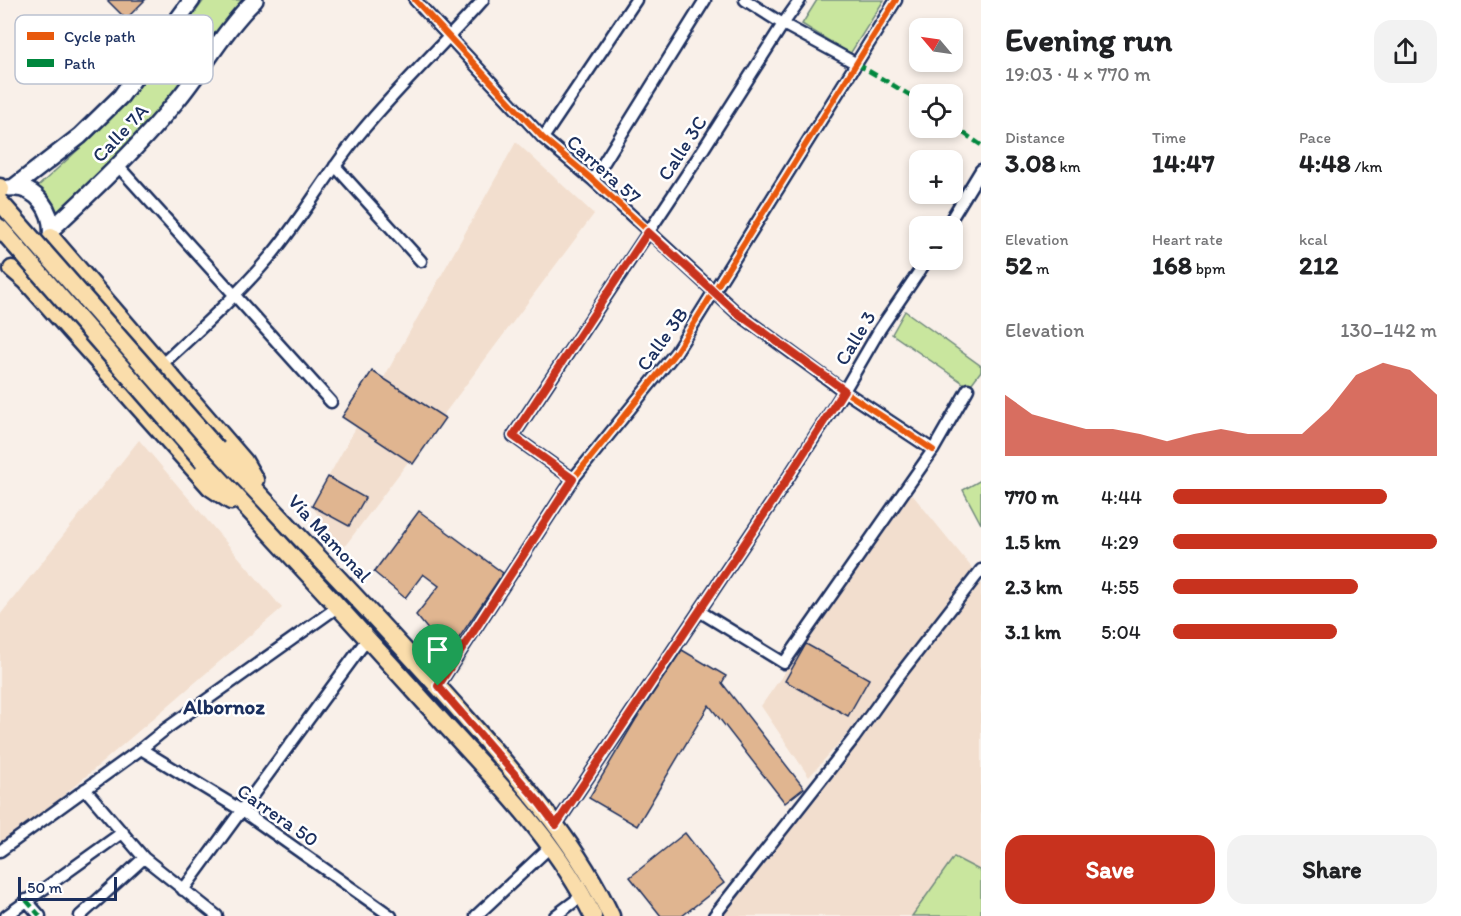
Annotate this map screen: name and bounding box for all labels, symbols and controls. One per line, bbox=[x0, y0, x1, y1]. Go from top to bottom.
legend bbox=[15, 15, 213, 84]
north arrow bbox=[909, 18, 963, 72]
map controls bbox=[909, 18, 963, 270]
text: Evening run bbox=[1005, 20, 1172, 59]
button: share bbox=[1374, 20, 1437, 83]
text: Cycle path bbox=[64, 27, 136, 46]
text: Path bbox=[64, 54, 95, 73]
text: 19:03 · 4 × 770 m bbox=[1005, 62, 1151, 86]
button: locate bbox=[909, 84, 963, 138]
street label: Calle 7A bbox=[87, 99, 153, 167]
street label: Calle 3C bbox=[652, 111, 712, 185]
text: Distance bbox=[1005, 128, 1065, 147]
text: Time bbox=[1152, 128, 1186, 147]
text: Pace bbox=[1299, 128, 1331, 147]
street label: Carrera 57 bbox=[562, 129, 646, 209]
text: 3.08 bbox=[1005, 147, 1056, 179]
text: 14:47 bbox=[1152, 147, 1215, 179]
text: 4:48 bbox=[1299, 147, 1351, 179]
button: + bbox=[909, 150, 963, 204]
text: km bbox=[1056, 157, 1081, 176]
text: /km bbox=[1351, 157, 1382, 176]
button: − bbox=[909, 216, 963, 270]
text: Elevation bbox=[1005, 230, 1069, 249]
text: Heart rate bbox=[1152, 230, 1223, 249]
text: kcal bbox=[1299, 230, 1327, 249]
text: 52 bbox=[1005, 249, 1032, 281]
text: 168 bbox=[1152, 249, 1192, 281]
text: 212 bbox=[1299, 249, 1338, 281]
text: m bbox=[1032, 259, 1049, 278]
text: bpm bbox=[1192, 259, 1225, 278]
street label: Calle 3B bbox=[631, 303, 693, 375]
street label: Calle 3 bbox=[829, 306, 881, 370]
text: Elevation bbox=[1005, 318, 1084, 342]
text: 130–142 m bbox=[1340, 318, 1437, 342]
text: 770 m bbox=[1005, 485, 1058, 509]
text: 4:44 bbox=[1101, 485, 1142, 509]
street label: Vía Mamonal bbox=[283, 489, 377, 587]
text: 1.5 km bbox=[1005, 530, 1061, 554]
text: 4:29 bbox=[1101, 530, 1139, 554]
text: 2.3 km bbox=[1005, 575, 1062, 599]
text: 4:55 bbox=[1101, 575, 1139, 599]
text: 3.1 km bbox=[1005, 620, 1061, 644]
text: 5:04 bbox=[1101, 620, 1141, 644]
pin bbox=[412, 624, 463, 686]
icon: arrive bbox=[421, 633, 454, 666]
district label: Albornoz bbox=[182, 694, 265, 719]
street label: Carrera 50 bbox=[233, 778, 323, 852]
button: Save bbox=[1005, 835, 1215, 904]
button: Share bbox=[1227, 835, 1437, 904]
scale bar bbox=[18, 874, 117, 902]
text: 50 m bbox=[27, 878, 62, 897]

